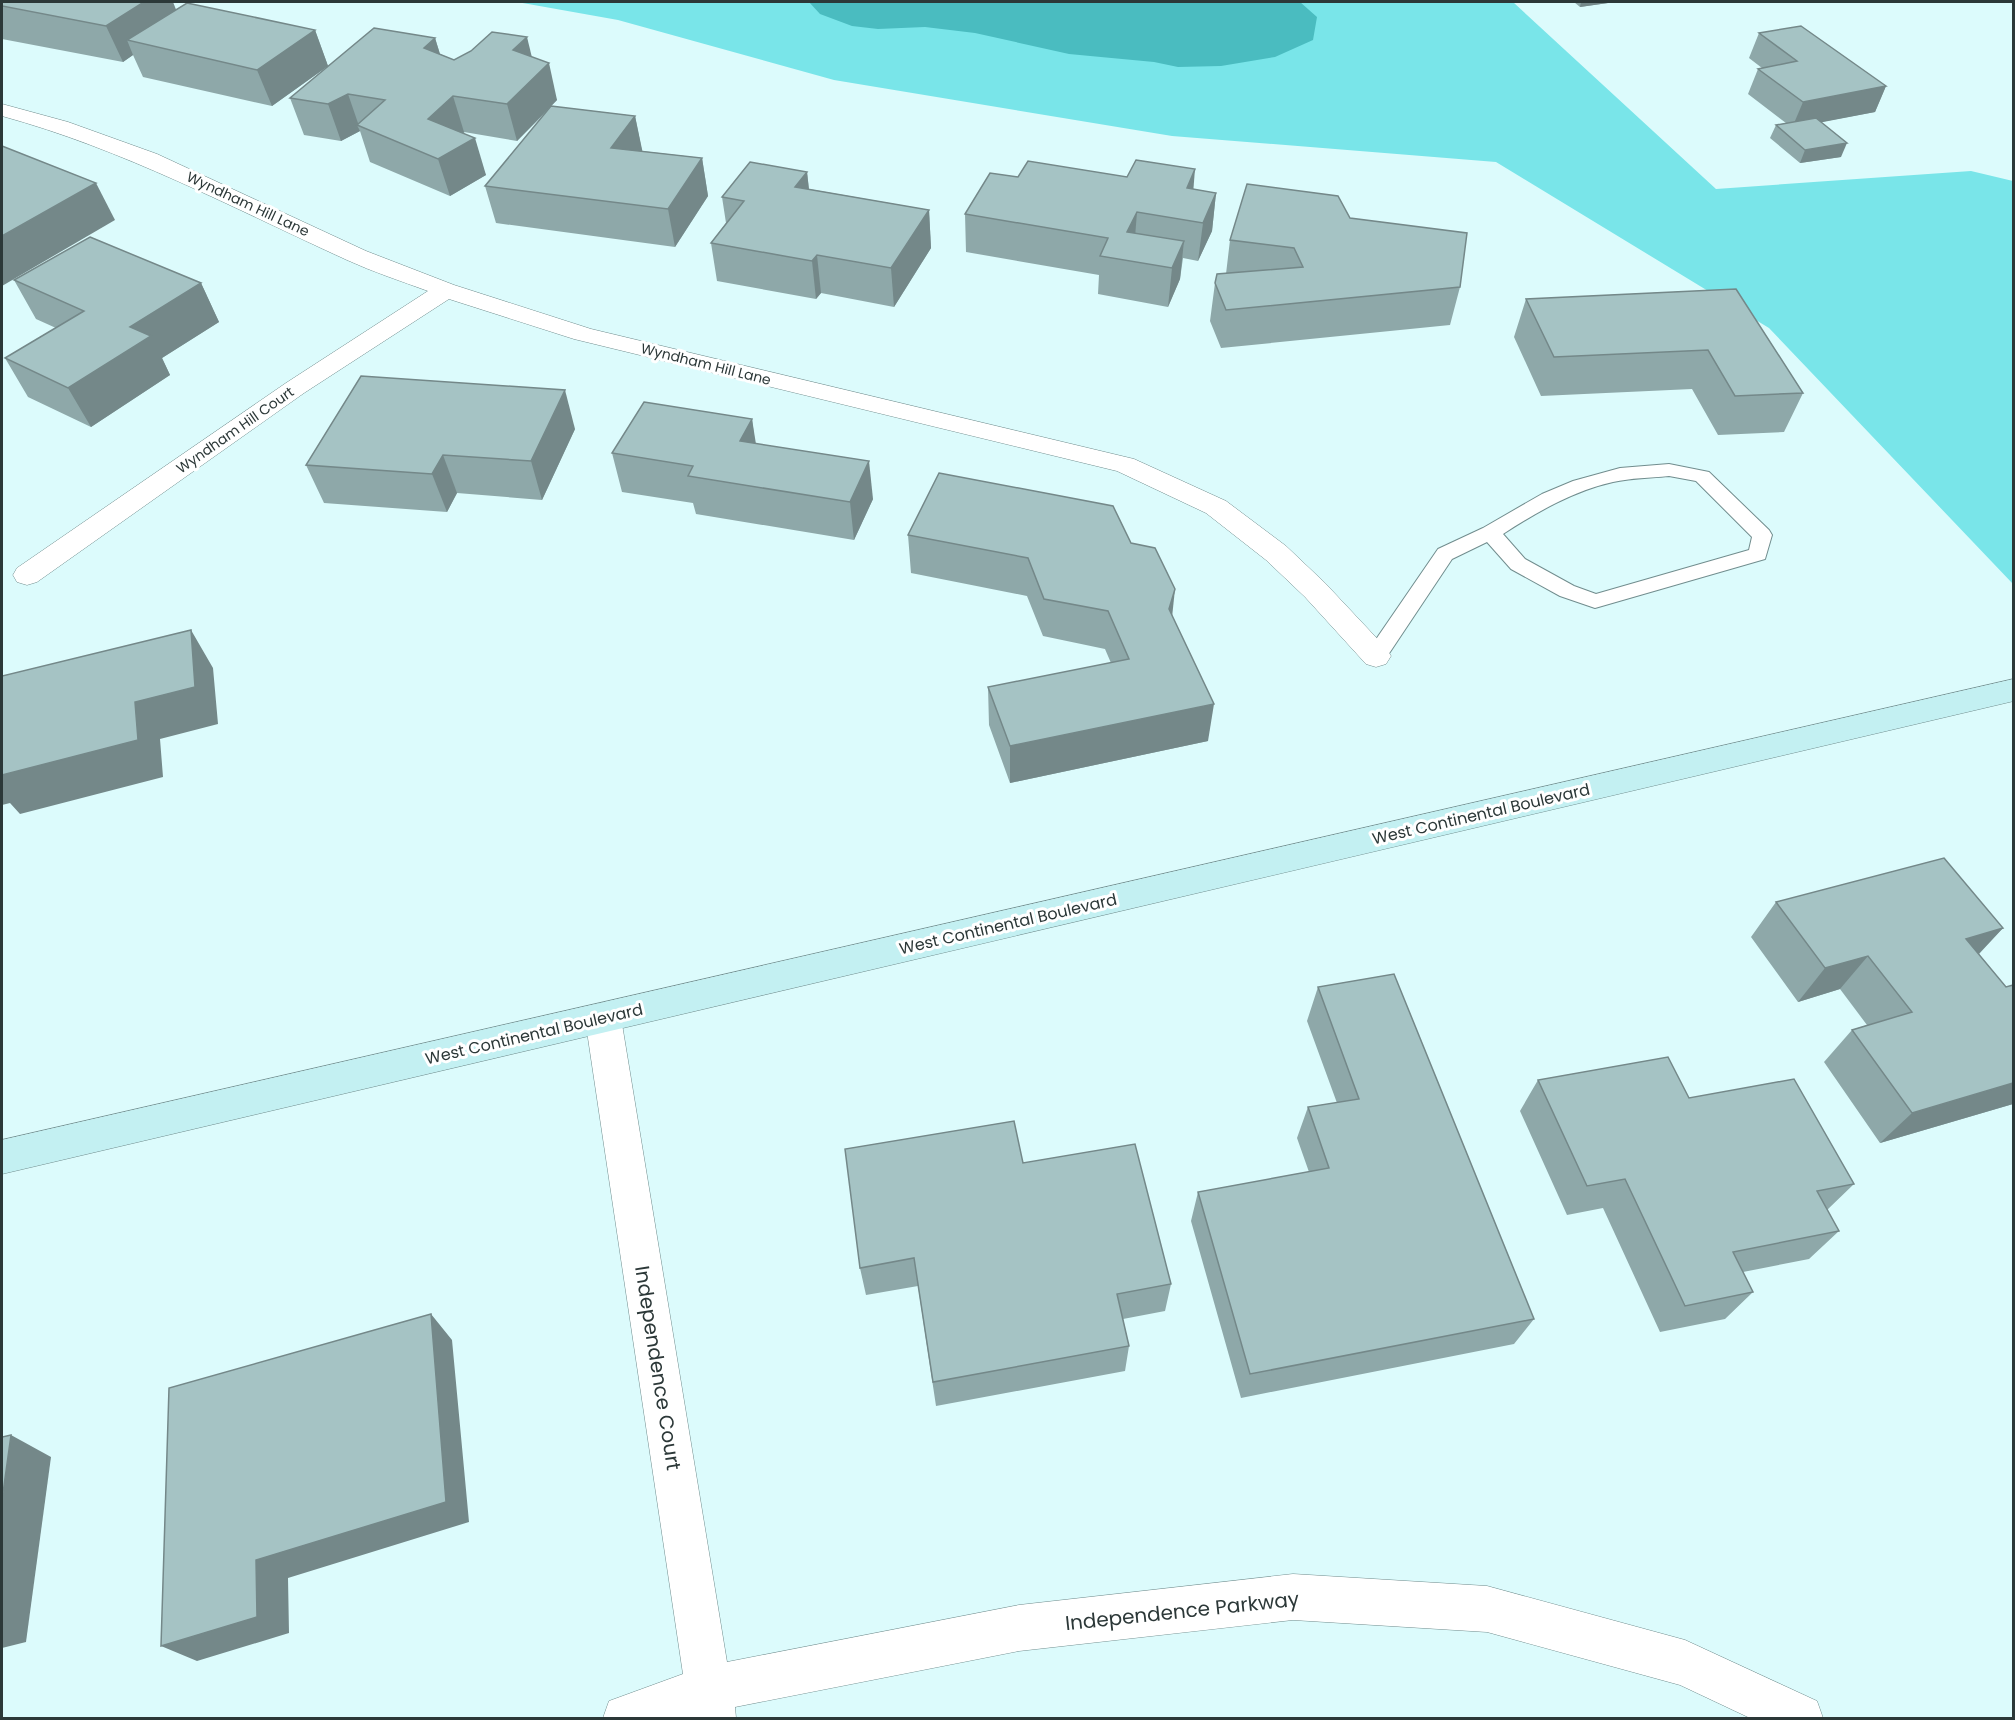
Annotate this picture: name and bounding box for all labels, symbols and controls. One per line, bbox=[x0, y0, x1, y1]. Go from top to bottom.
street label: Wyndham Hill Lane bbox=[183, 167, 313, 241]
street label: Wyndham Hill Lane bbox=[639, 338, 773, 390]
street label: Wyndham Hill Court bbox=[172, 382, 298, 478]
street label: West Continental Boulevard bbox=[1370, 778, 1592, 850]
street label: West Continental Boulevard bbox=[897, 888, 1119, 960]
street label: West Continental Boulevard bbox=[423, 998, 645, 1070]
street label: Independence Court bbox=[628, 1264, 688, 1472]
street label: Independence Parkway bbox=[1064, 1585, 1300, 1637]

